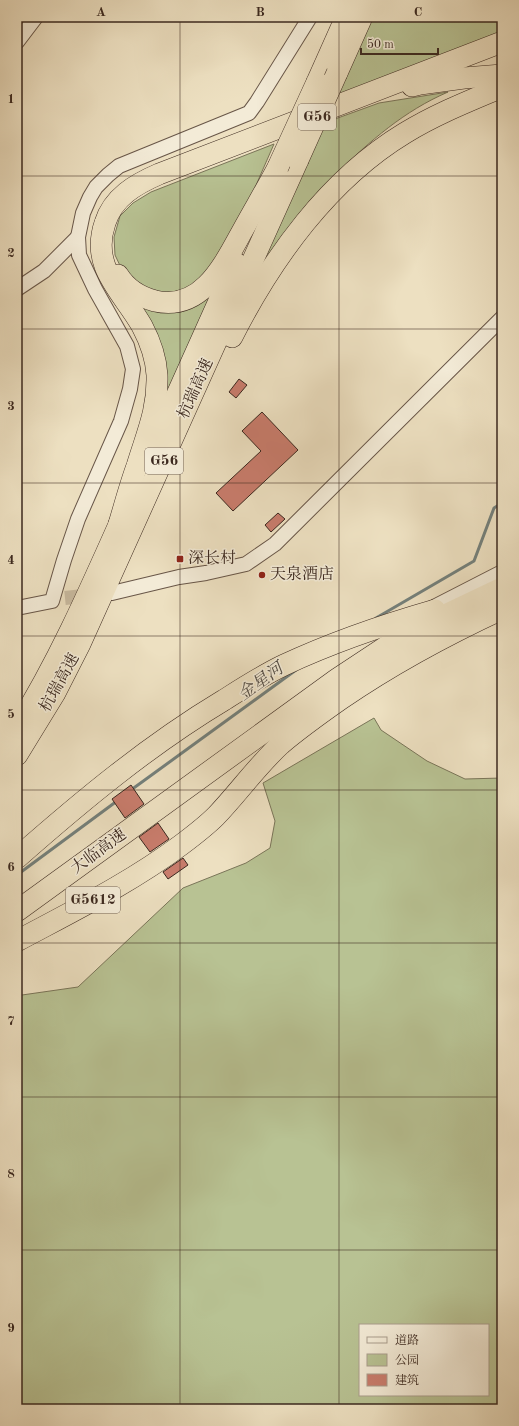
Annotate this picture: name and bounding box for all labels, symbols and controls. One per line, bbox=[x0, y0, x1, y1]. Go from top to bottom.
text: A bbox=[96, 6, 106, 19]
text: B bbox=[255, 6, 265, 19]
text: C bbox=[414, 6, 422, 19]
scale bar bbox=[361, 30, 438, 56]
text: 50 m bbox=[367, 38, 394, 51]
text: 1 bbox=[7, 93, 15, 106]
road number: G56 bbox=[298, 104, 336, 130]
text: 2 bbox=[7, 247, 15, 260]
street label: 杭瑞高速 bbox=[174, 356, 216, 421]
text: 3 bbox=[7, 400, 15, 413]
road number: G56 bbox=[145, 448, 183, 474]
place label: 深长村 bbox=[188, 549, 236, 567]
text: 4 bbox=[7, 554, 15, 567]
marker: 深长村 bbox=[175, 554, 185, 564]
place label: 天泉酒店 bbox=[270, 565, 334, 583]
marker: 天泉酒店 bbox=[257, 570, 267, 580]
street label: 杭瑞高速 bbox=[36, 650, 83, 715]
water label: 金星河 bbox=[234, 657, 289, 704]
text: 5 bbox=[7, 708, 15, 721]
street label: 大临高速 bbox=[67, 825, 130, 877]
text: 6 bbox=[7, 861, 15, 874]
road number: G5612 bbox=[66, 887, 120, 913]
text: 7 bbox=[7, 1015, 15, 1028]
text: 8 bbox=[7, 1168, 15, 1181]
text: 9 bbox=[7, 1322, 15, 1335]
legend bbox=[359, 1324, 489, 1396]
text: 道路 bbox=[395, 1333, 419, 1347]
text: 公园 bbox=[395, 1354, 419, 1367]
text: 建筑 bbox=[395, 1373, 419, 1387]

